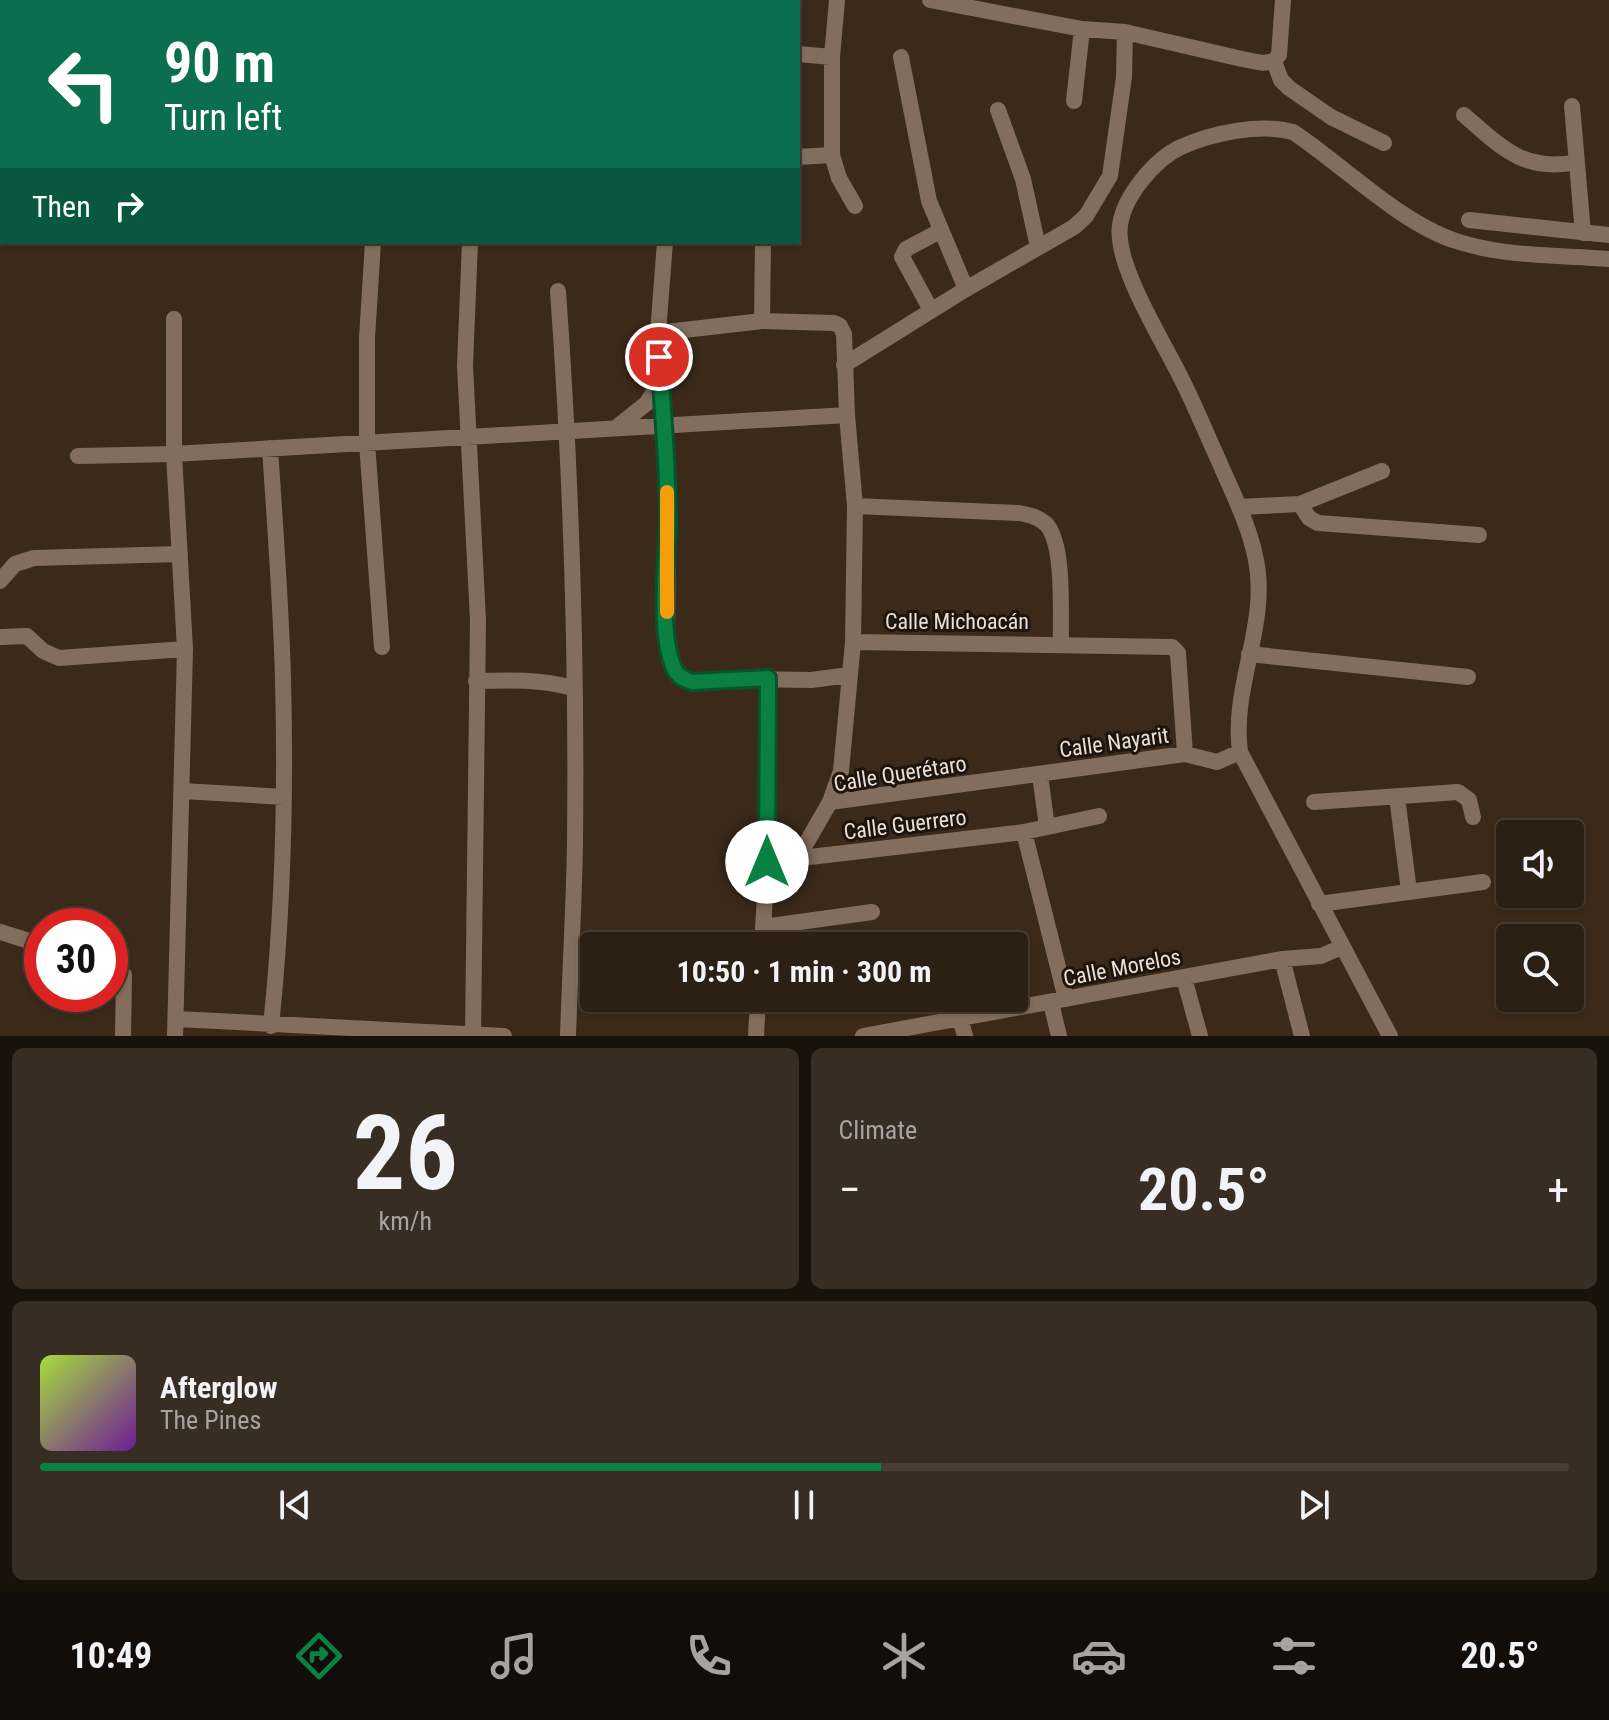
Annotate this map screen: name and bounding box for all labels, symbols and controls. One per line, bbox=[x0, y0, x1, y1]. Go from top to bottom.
text: 90 m bbox=[164, 30, 275, 96]
icon: left bbox=[32, 32, 136, 136]
text: Turn left bbox=[164, 97, 282, 139]
icon: right bbox=[107, 184, 151, 228]
text: Then bbox=[32, 189, 91, 224]
pin bbox=[625, 323, 693, 391]
icon: arrive bbox=[637, 335, 681, 379]
street label: Calle Michoacán bbox=[885, 609, 1029, 634]
street label: Calle Nayarit bbox=[1058, 722, 1170, 763]
street label: Calle Querétaro bbox=[832, 751, 968, 796]
street label: Calle Guerrero bbox=[842, 805, 968, 844]
position arrow bbox=[725, 820, 809, 904]
map controls bbox=[1496, 820, 1584, 1012]
button: sound bbox=[1496, 820, 1584, 908]
speed limit sign: 30 bbox=[24, 908, 128, 1012]
button: search bbox=[1496, 924, 1584, 1012]
street label: Calle Morelos bbox=[1061, 944, 1183, 991]
text: 10:50 · 1 min · 300 m bbox=[677, 954, 931, 989]
text: 26 bbox=[353, 1093, 458, 1214]
text: Climate bbox=[839, 1115, 917, 1145]
text: 20.5° bbox=[1138, 1154, 1270, 1225]
text: − bbox=[839, 1164, 861, 1216]
text: + bbox=[1547, 1164, 1569, 1216]
text: km/h bbox=[379, 1206, 432, 1236]
text: Afterglow bbox=[160, 1370, 278, 1405]
text: The Pines bbox=[160, 1405, 261, 1435]
icon: previous bbox=[273, 1483, 317, 1527]
icon: pause bbox=[782, 1483, 826, 1527]
icon: next bbox=[1292, 1483, 1336, 1527]
icon: directions bbox=[291, 1628, 347, 1684]
icon: music bbox=[486, 1628, 542, 1684]
icon: phone bbox=[681, 1628, 737, 1684]
icon: climate bbox=[876, 1628, 932, 1684]
icon: car bbox=[1071, 1628, 1127, 1684]
icon: filters bbox=[1266, 1628, 1322, 1684]
text: 10:49 bbox=[69, 1635, 152, 1677]
text: 20.5° bbox=[1460, 1635, 1539, 1677]

